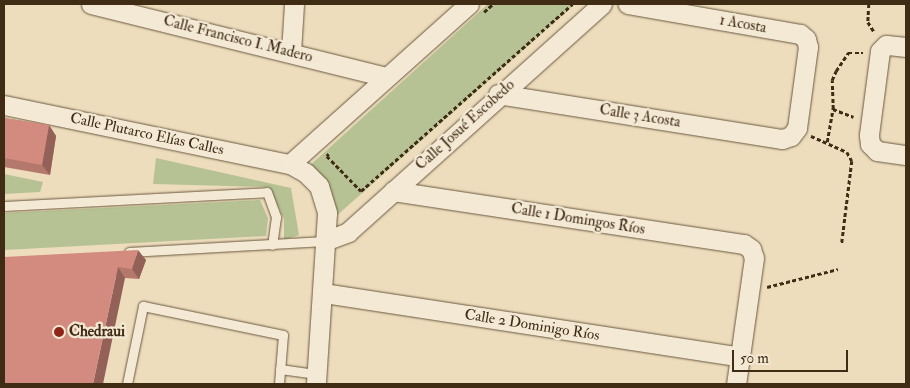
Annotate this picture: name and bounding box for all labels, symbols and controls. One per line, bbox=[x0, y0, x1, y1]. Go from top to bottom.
street label: 1 Acosta bbox=[718, 11, 768, 37]
street label: Calle Francisco I. Madero bbox=[161, 12, 315, 66]
street label: Calle Josué Escobedo bbox=[412, 76, 518, 174]
street label: Calle 3 Acosta bbox=[598, 101, 682, 131]
street label: Calle Plutarco Elías Calles bbox=[69, 109, 225, 159]
street label: Calle 1 Domingos Ríos bbox=[510, 200, 646, 238]
street label: Calle 2 Dominigo Ríos bbox=[463, 305, 601, 345]
place label: Chedraui bbox=[69, 323, 125, 341]
marker: Chedraui bbox=[53, 326, 65, 338]
scale bar bbox=[735, 340, 851, 372]
text: 50 m bbox=[740, 349, 769, 368]

